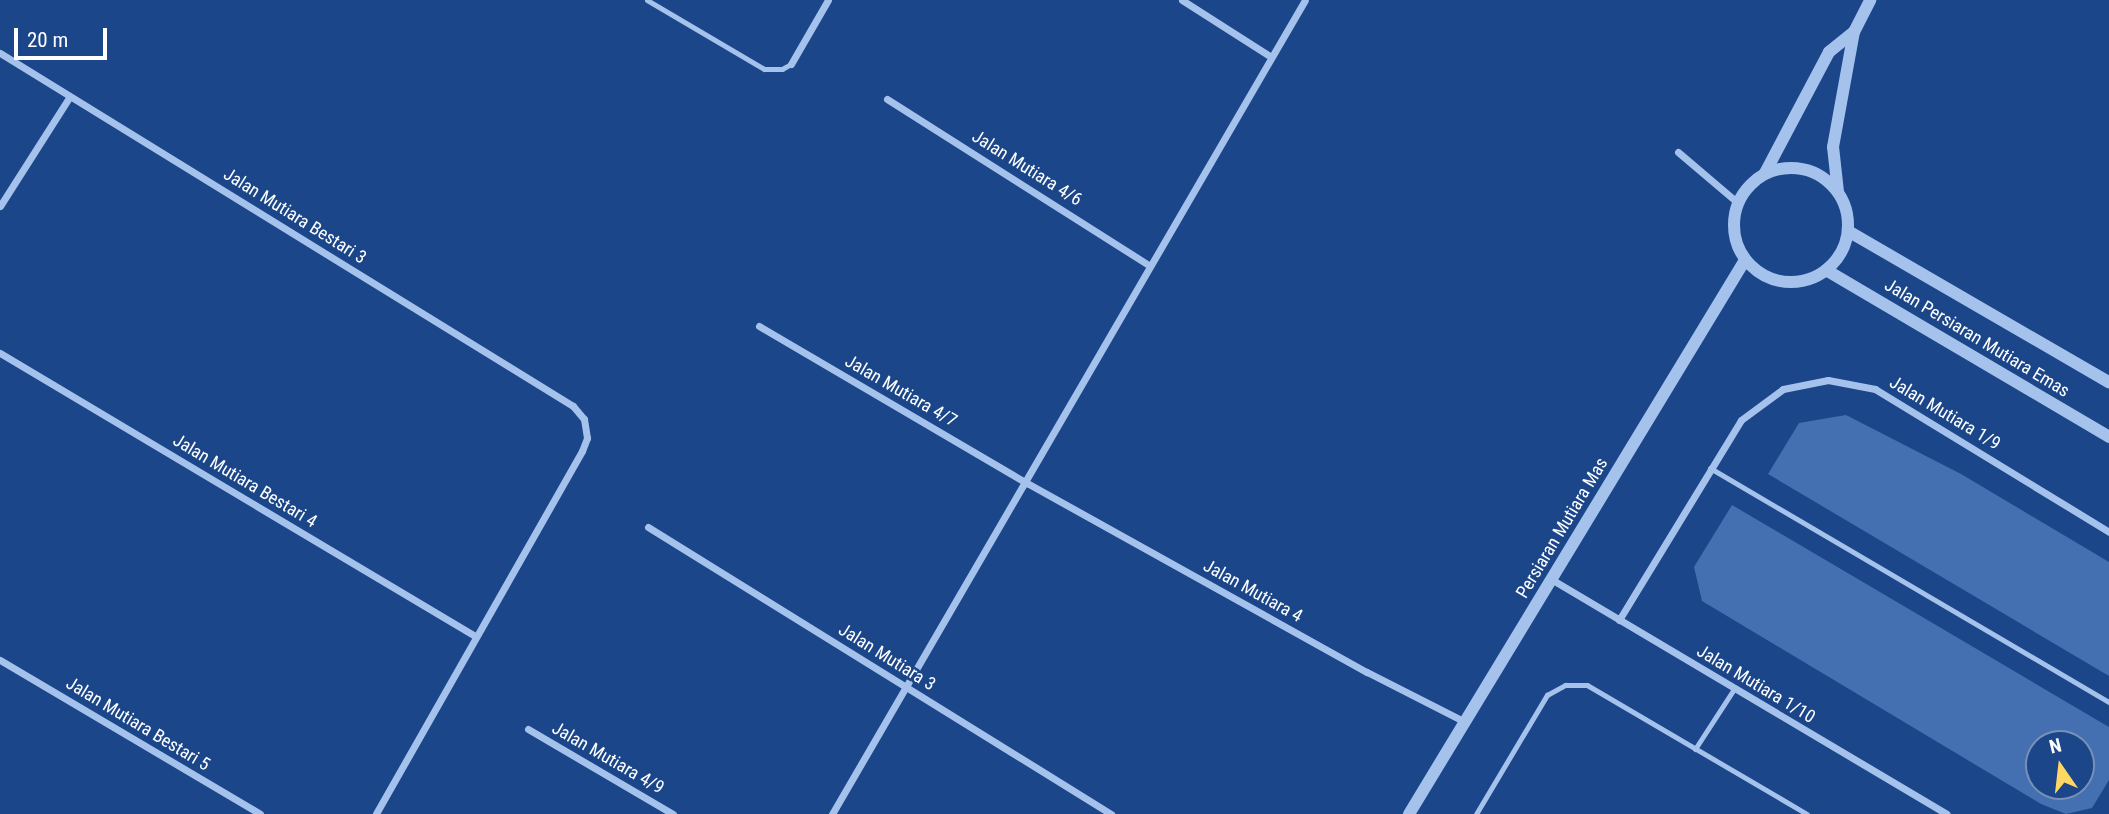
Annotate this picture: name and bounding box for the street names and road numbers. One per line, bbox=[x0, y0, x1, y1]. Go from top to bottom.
street label: Jalan Mutiara 4/6 bbox=[968, 126, 1086, 210]
street label: Jalan Mutiara Bestari 3 bbox=[220, 163, 370, 269]
street label: Jalan Persiaran Mutiara Emas bbox=[1881, 274, 2073, 402]
street label: Jalan Mutiara 4/7 bbox=[841, 350, 961, 432]
street label: Jalan Mutiara 1/9 bbox=[1886, 371, 2004, 455]
street label: Jalan Mutiara Bestari 4 bbox=[169, 429, 321, 533]
street label: Persiaran Mutiara Mas bbox=[1512, 454, 1612, 602]
street label: Jalan Mutiara 4 bbox=[1200, 555, 1306, 627]
street label: Jalan Mutiara 3 bbox=[835, 619, 939, 695]
street label: Jalan Mutiara 1/10 bbox=[1693, 640, 1819, 728]
street label: Jalan Mutiara Bestari 5 bbox=[62, 672, 214, 776]
street label: Jalan Mutiara 4/9 bbox=[548, 717, 668, 799]

